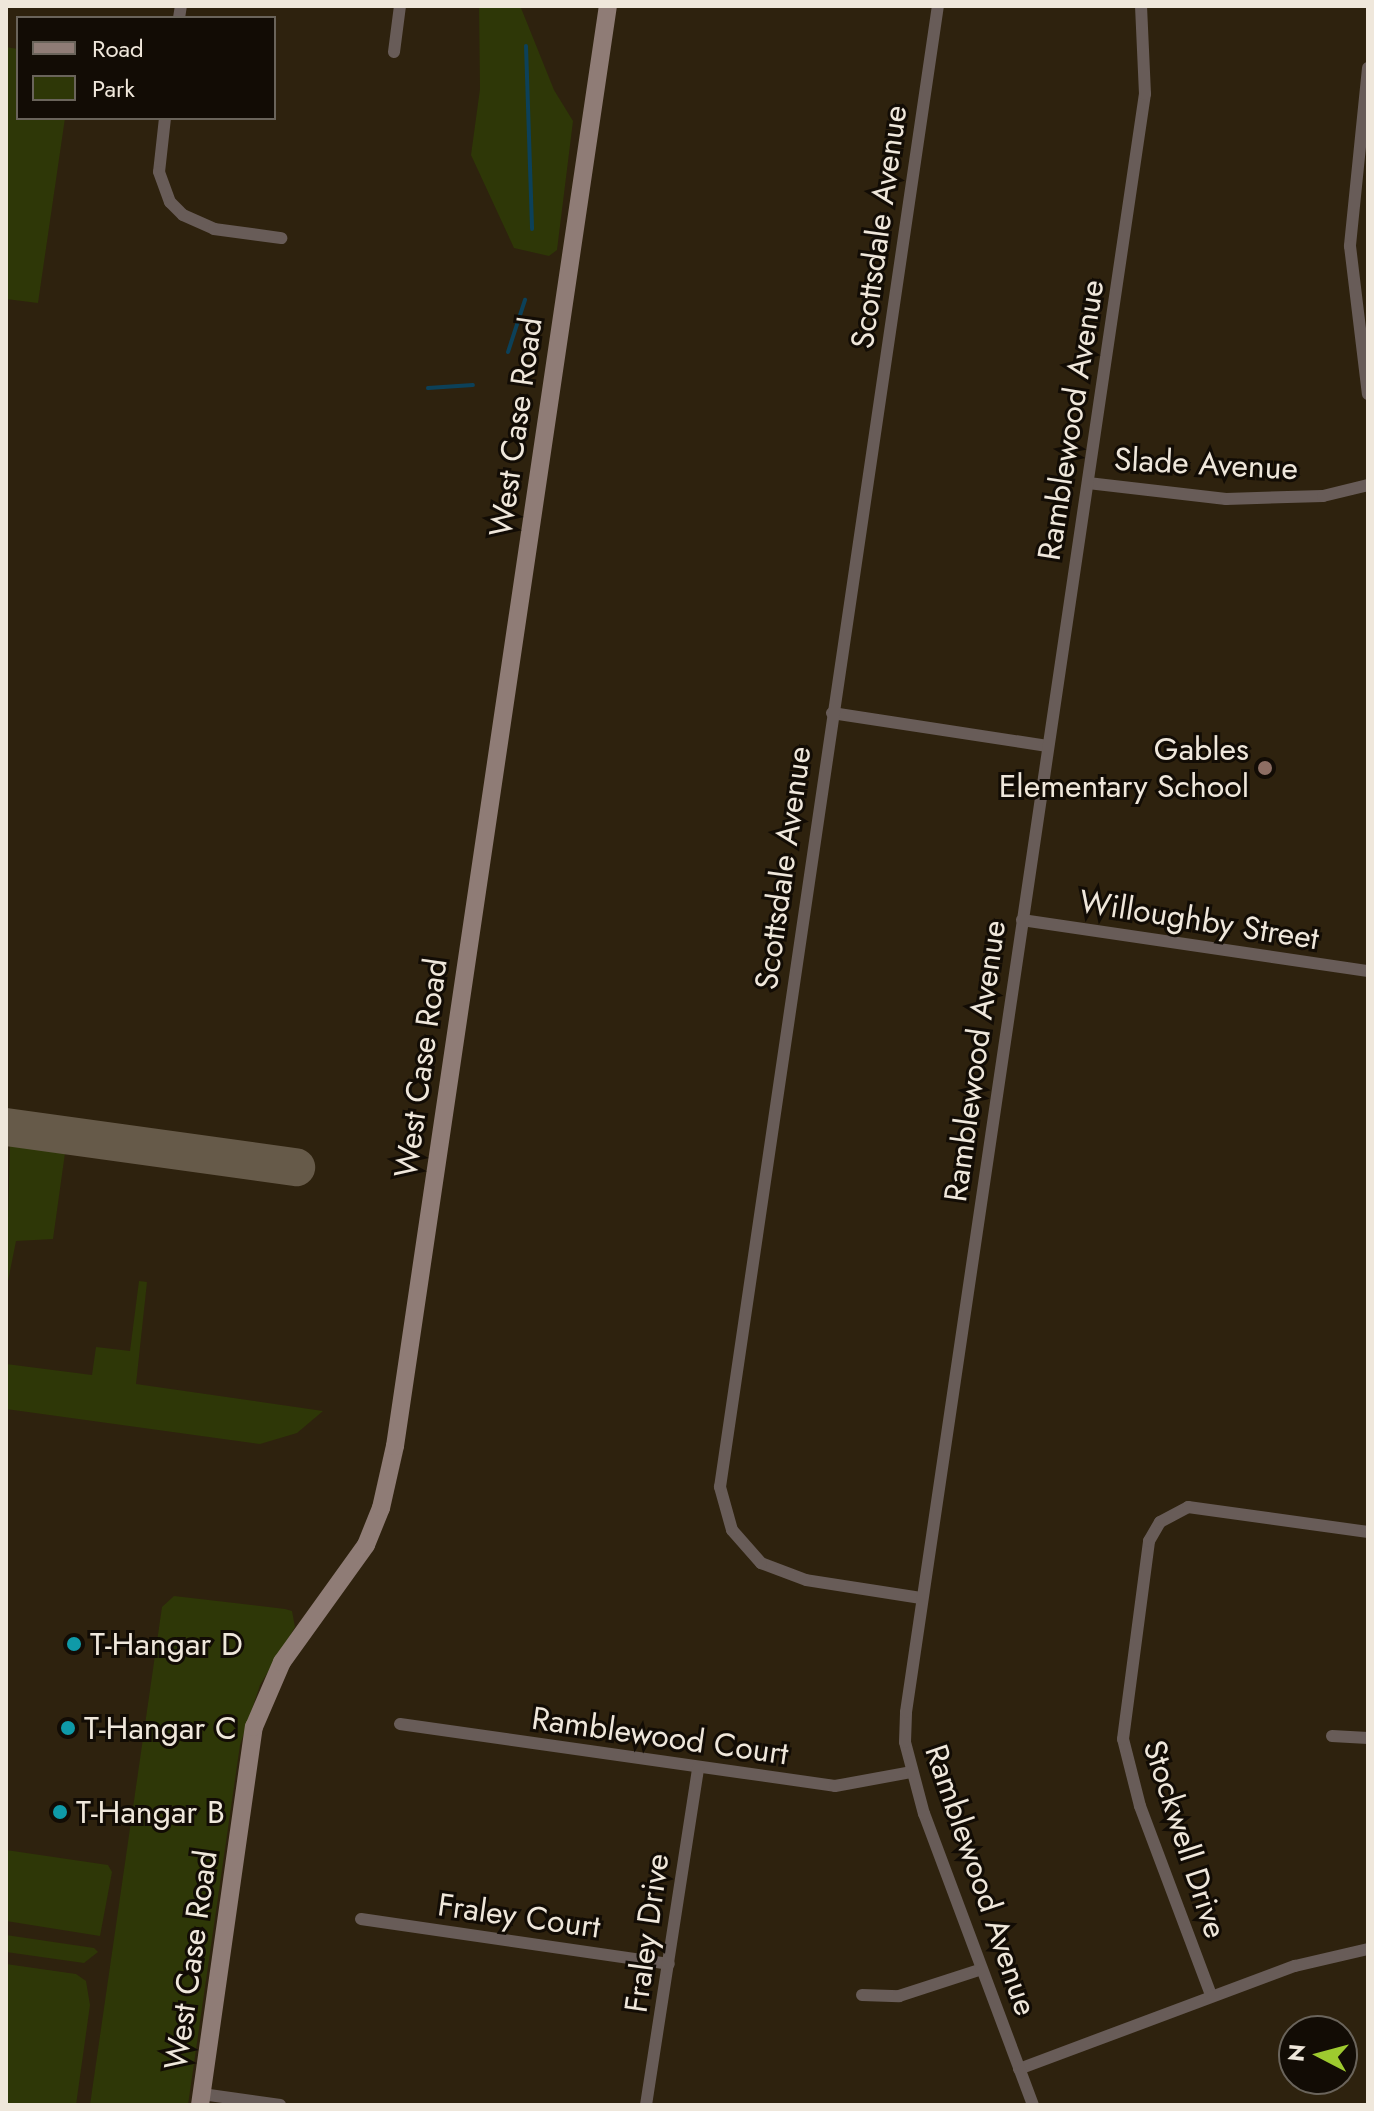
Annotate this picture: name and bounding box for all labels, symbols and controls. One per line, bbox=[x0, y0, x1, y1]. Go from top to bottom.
legend bbox=[16, 16, 276, 120]
text: Road bbox=[92, 31, 144, 66]
text: Park bbox=[92, 71, 135, 106]
street label: Scottsdale Avenue bbox=[843, 103, 915, 351]
street label: Ramblewood Avenue bbox=[1030, 277, 1112, 563]
street label: West Case Road bbox=[482, 315, 550, 539]
street label: Slade Avenue bbox=[1113, 440, 1299, 488]
place label: Gables Elementary School bbox=[999, 731, 1249, 806]
street label: Scottsdale Avenue bbox=[747, 744, 819, 992]
marker: Gables Elementary School bbox=[1256, 759, 1274, 777]
street label: Willoughby Street bbox=[1077, 882, 1321, 958]
street label: Ramblewood Avenue bbox=[936, 918, 1014, 1204]
street label: West Case Road bbox=[387, 956, 455, 1180]
place label: T-Hangar D bbox=[90, 1625, 243, 1663]
marker: T-Hangar D bbox=[65, 1635, 83, 1653]
street label: Ramblewood Court bbox=[529, 1699, 791, 1773]
place label: T-Hangar C bbox=[84, 1709, 237, 1747]
marker: T-Hangar C bbox=[59, 1719, 77, 1737]
street label: Stockwell Drive bbox=[1135, 1735, 1235, 1943]
street label: Ramblewood Avenue bbox=[917, 1740, 1045, 2020]
place label: T-Hangar B bbox=[76, 1793, 225, 1831]
marker: T-Hangar B bbox=[51, 1803, 69, 1821]
street label: West Case Road bbox=[157, 1848, 225, 2072]
street label: Fraley Drive bbox=[617, 1851, 677, 2015]
street label: Fraley Court bbox=[435, 1886, 603, 1946]
north arrow bbox=[1278, 2015, 1358, 2095]
text: N bbox=[1279, 2042, 1313, 2063]

